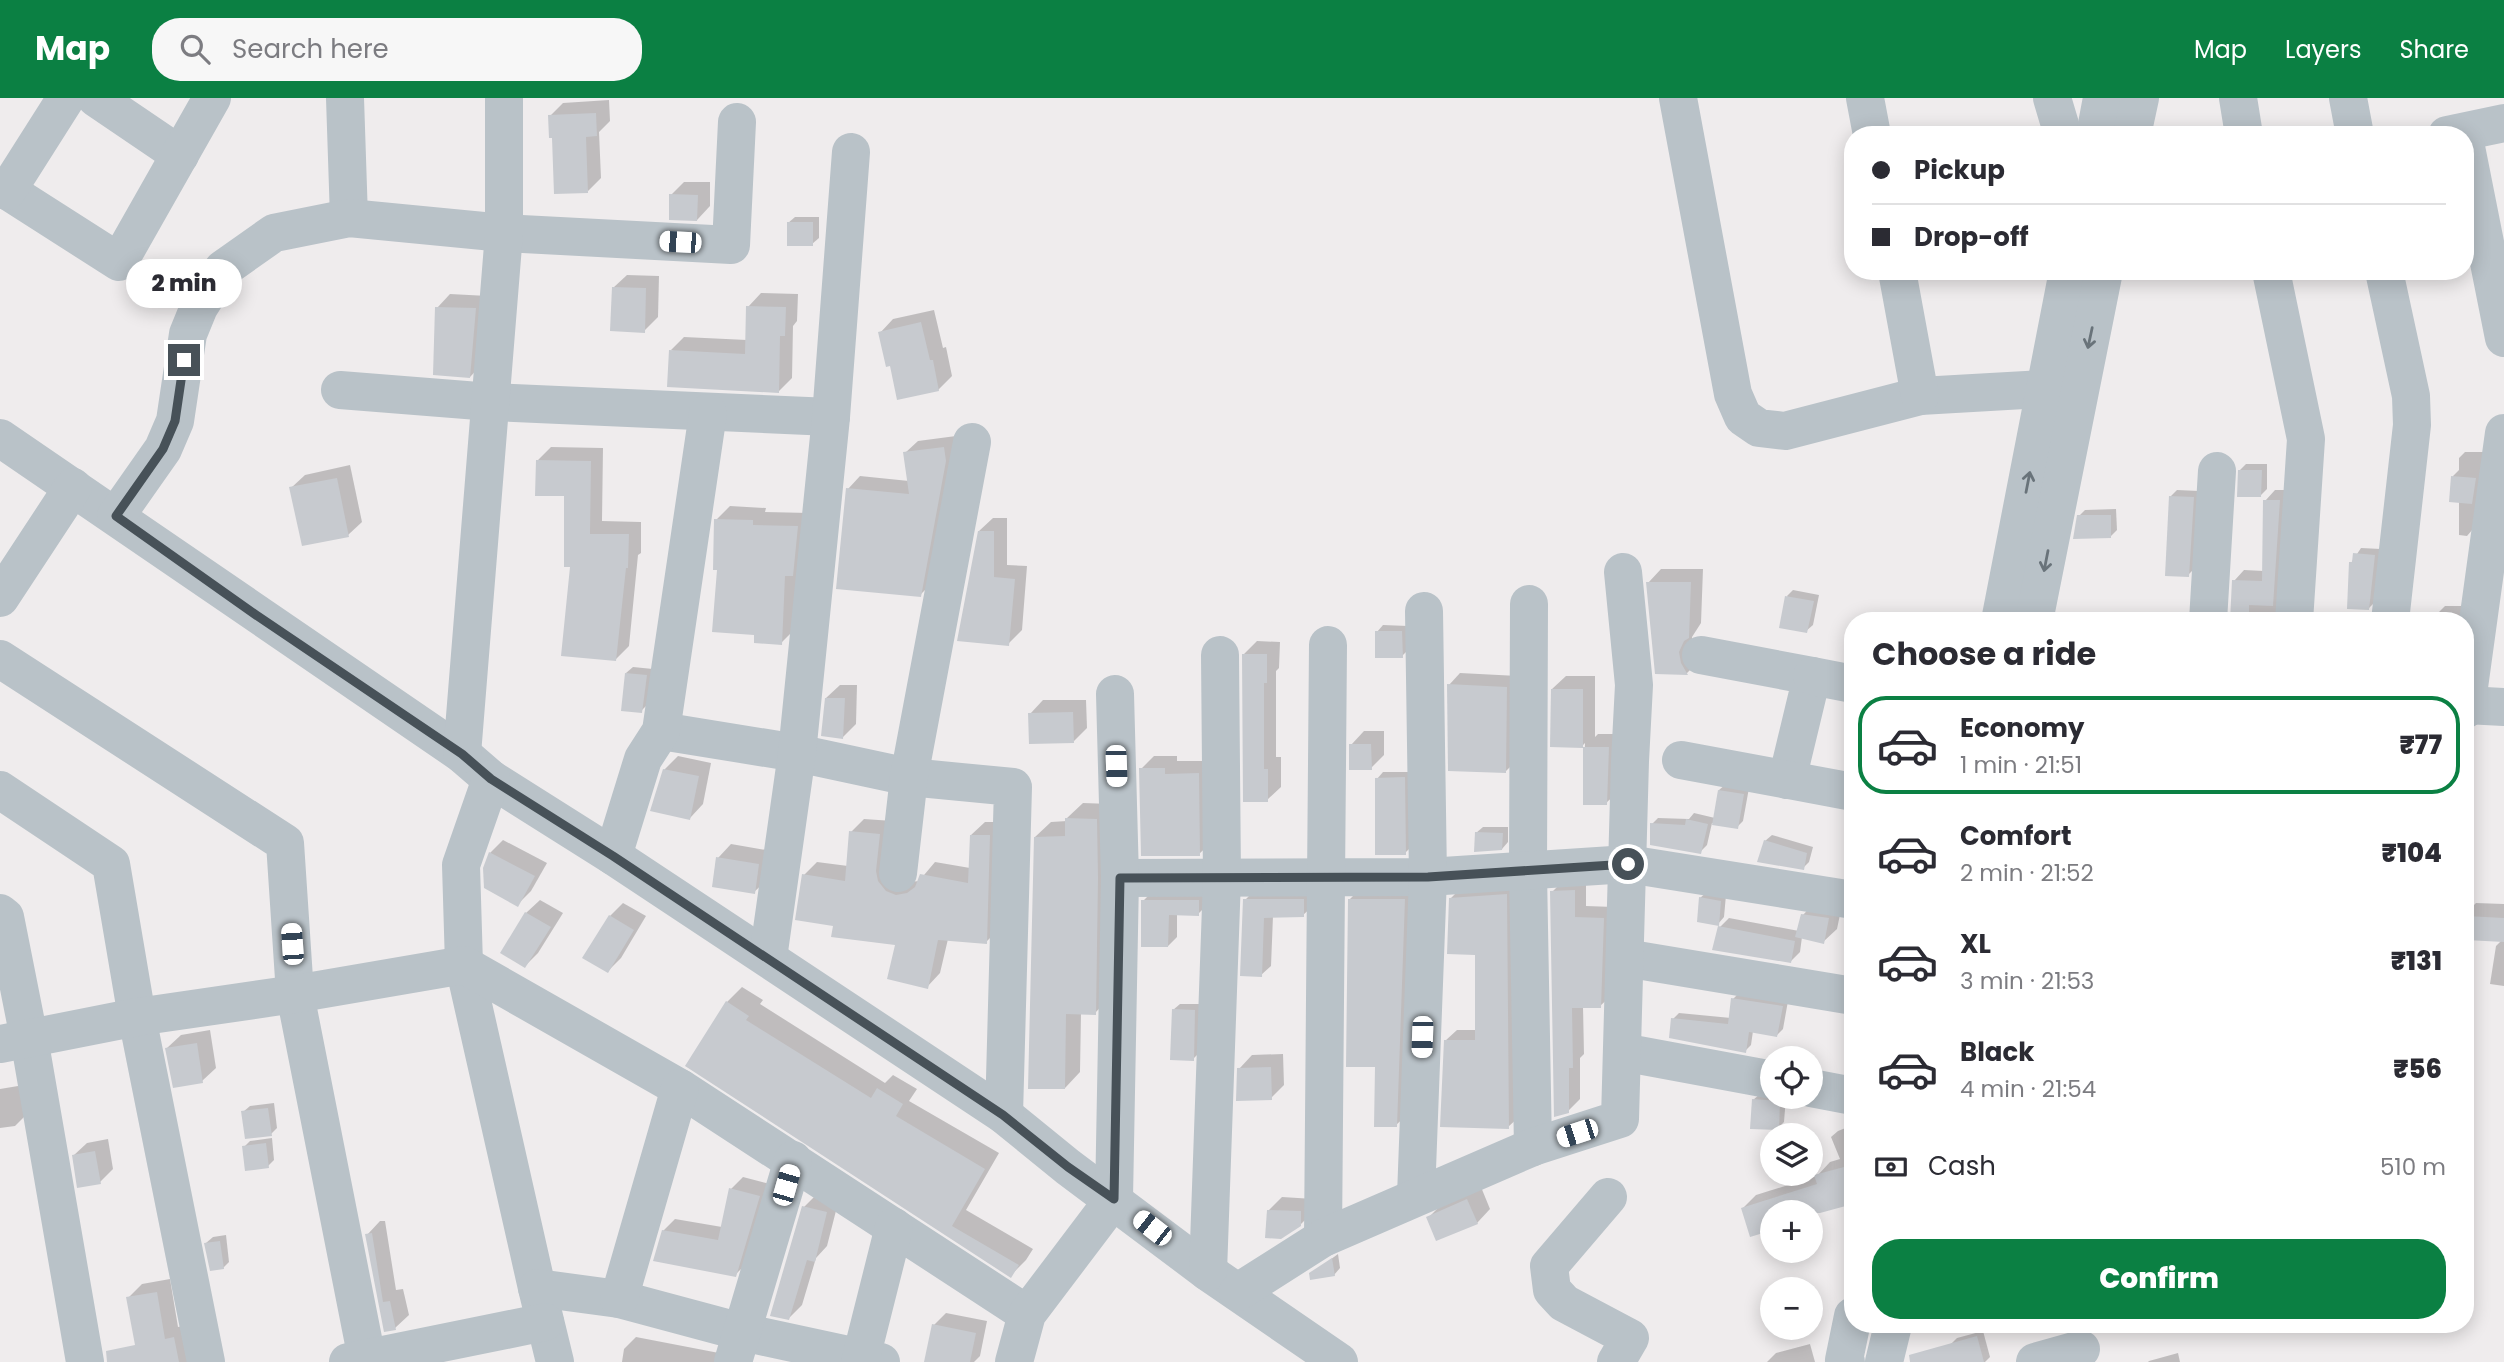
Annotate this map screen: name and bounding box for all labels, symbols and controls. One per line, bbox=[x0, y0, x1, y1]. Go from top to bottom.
search box bbox=[152, 18, 642, 81]
text: Map bbox=[35, 25, 110, 72]
icon: search bbox=[176, 30, 214, 68]
text: Search here bbox=[232, 31, 389, 67]
text: Map bbox=[2194, 33, 2247, 66]
text: Layers bbox=[2285, 33, 2361, 66]
text: Share bbox=[2399, 33, 2469, 66]
text: Pickup bbox=[1914, 152, 2005, 188]
text: Drop-off bbox=[1914, 219, 2029, 255]
car bbox=[659, 230, 702, 254]
callout: 2 min bbox=[126, 258, 242, 308]
text: 2 min bbox=[152, 267, 216, 299]
one-way arrow bbox=[2082, 326, 2096, 349]
route end bbox=[168, 344, 200, 376]
one-way arrow bbox=[2021, 471, 2035, 494]
one-way arrow bbox=[2038, 549, 2052, 572]
text: Choose a ride bbox=[1872, 631, 2096, 676]
text: Economy bbox=[1960, 710, 2084, 746]
icon: car bbox=[1876, 714, 1939, 777]
text: ₹77 bbox=[2400, 727, 2442, 763]
car bbox=[1105, 745, 1128, 787]
text: 1 min · 21:51 bbox=[1960, 749, 2082, 781]
text: Comfort bbox=[1960, 818, 2072, 854]
icon: car bbox=[1876, 822, 1939, 885]
text: ₹104 bbox=[2382, 835, 2442, 871]
route start bbox=[1612, 848, 1644, 880]
text: 2 min · 21:52 bbox=[1960, 857, 2094, 889]
car bbox=[281, 922, 304, 966]
text: XL bbox=[1960, 926, 1991, 962]
icon: car bbox=[1876, 930, 1939, 993]
text: ₹131 bbox=[2391, 943, 2442, 979]
text: 3 min · 21:53 bbox=[1960, 965, 2094, 997]
car bbox=[1411, 1016, 1434, 1058]
text: Black bbox=[1960, 1034, 2034, 1070]
icon: car bbox=[1876, 1038, 1939, 1101]
map controls bbox=[1760, 1046, 1823, 1340]
button: locate bbox=[1760, 1046, 1823, 1109]
text: ₹56 bbox=[2393, 1051, 2442, 1087]
text: 4 min · 21:54 bbox=[1960, 1073, 2096, 1105]
car bbox=[1554, 1117, 1601, 1149]
button: layers bbox=[1760, 1123, 1823, 1186]
icon: cash bbox=[1872, 1148, 1910, 1186]
text: Cash bbox=[1928, 1148, 1996, 1184]
text: 510 m bbox=[2380, 1151, 2446, 1183]
car bbox=[771, 1162, 802, 1208]
button: + bbox=[1760, 1200, 1823, 1263]
car bbox=[1129, 1207, 1176, 1249]
button: Confirm bbox=[1872, 1239, 2446, 1319]
button: − bbox=[1760, 1277, 1823, 1340]

